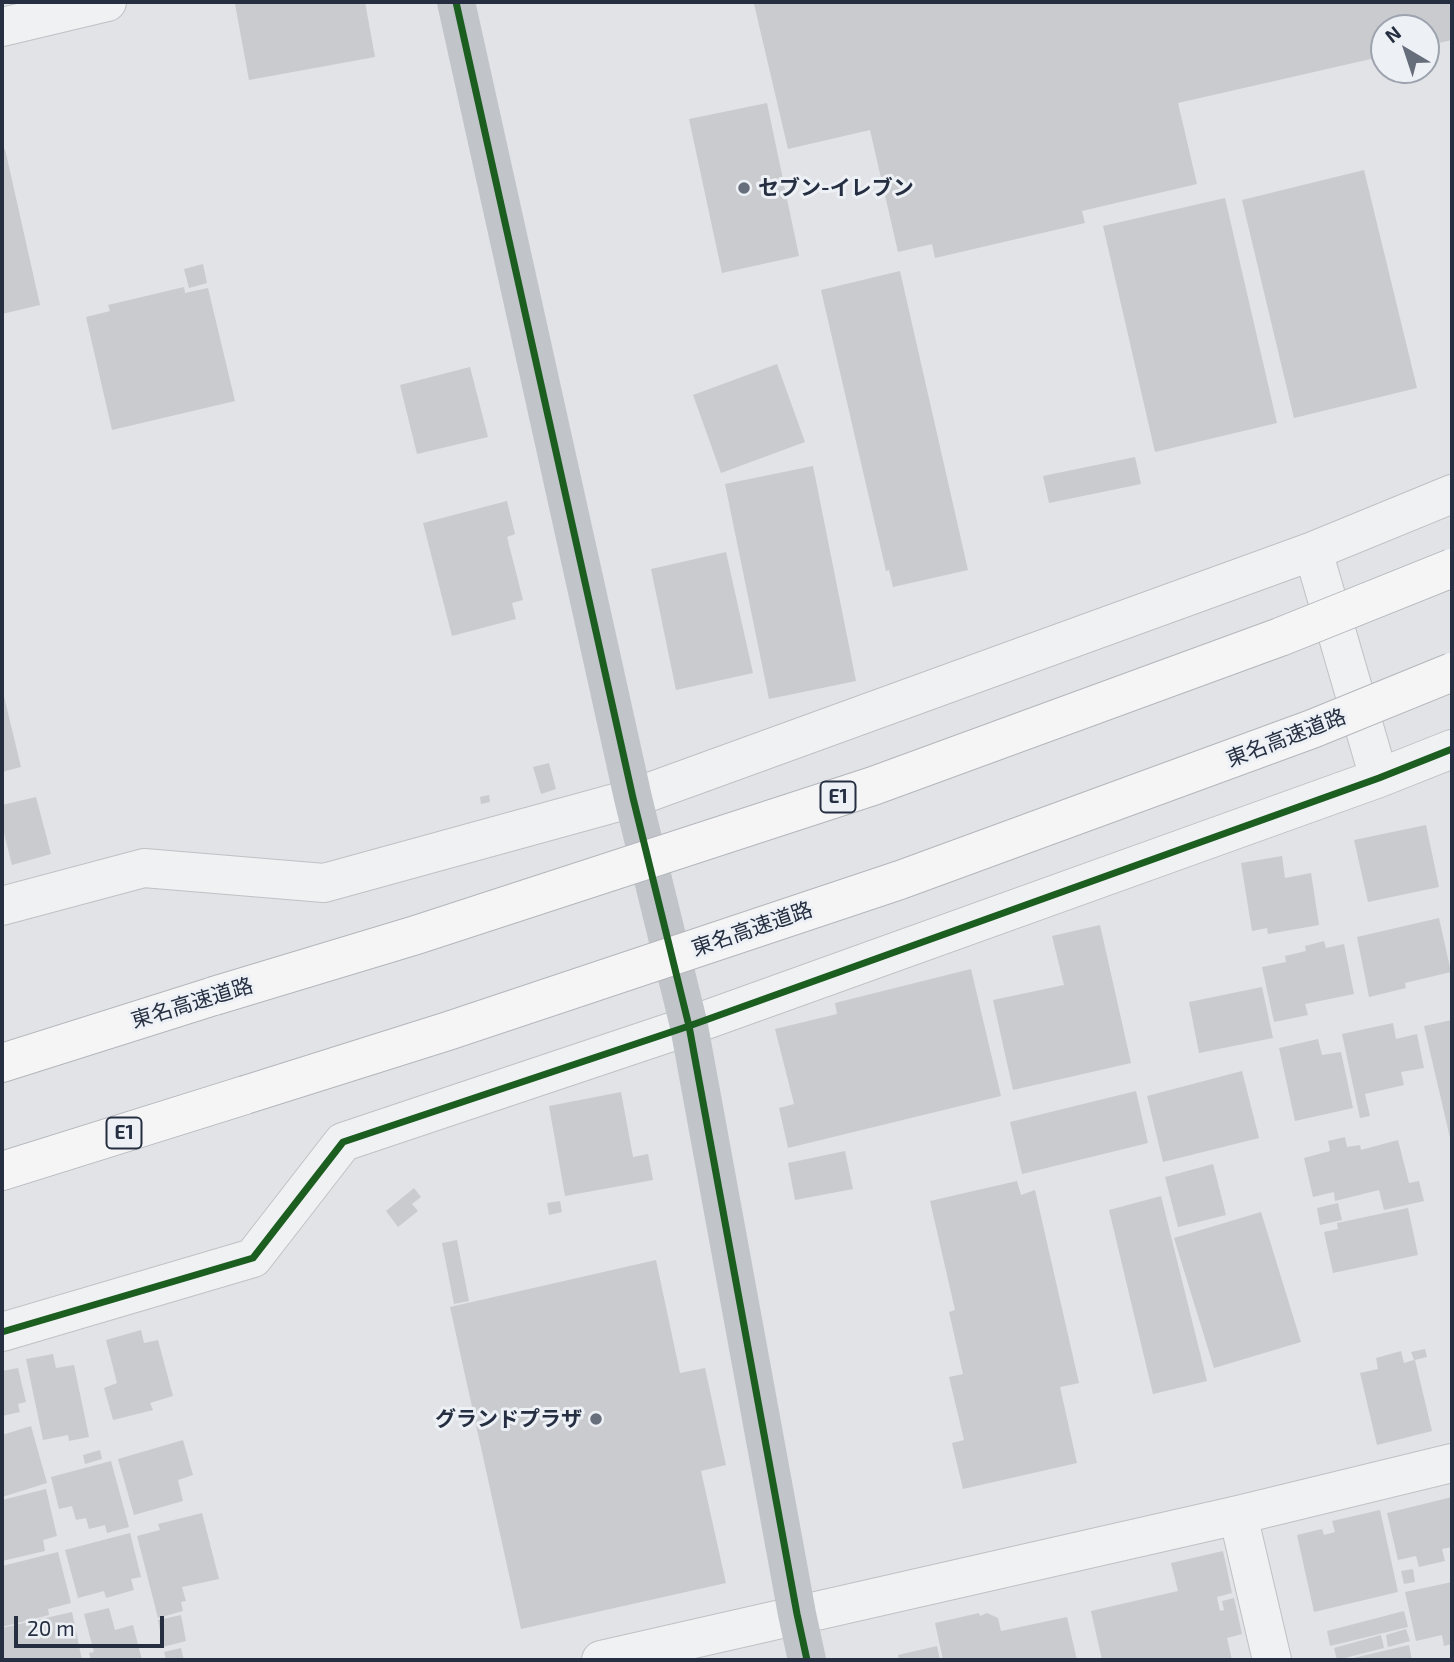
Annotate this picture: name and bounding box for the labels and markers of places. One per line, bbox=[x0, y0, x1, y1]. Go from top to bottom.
place label: セブン-イレブン bbox=[758, 175, 914, 201]
marker: セブン-イレブン bbox=[736, 180, 752, 196]
place label: グランドプラザ bbox=[435, 1406, 582, 1432]
marker: グランドプラザ bbox=[588, 1411, 604, 1427]

